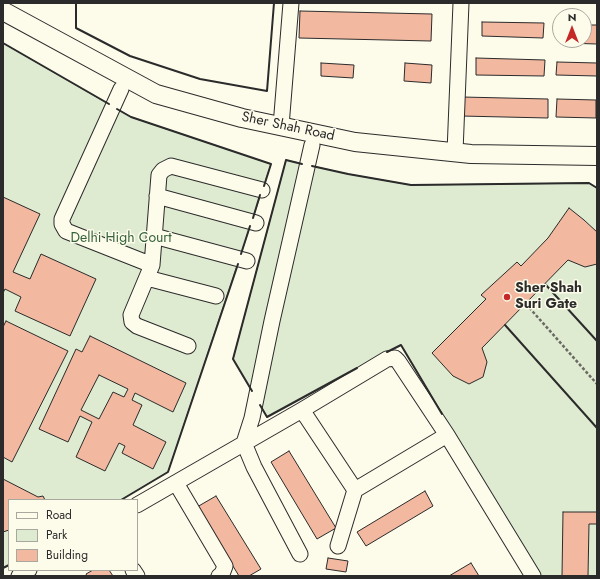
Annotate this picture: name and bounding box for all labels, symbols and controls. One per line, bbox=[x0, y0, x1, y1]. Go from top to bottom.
north arrow bbox=[552, 8, 592, 48]
text: N bbox=[568, 9, 576, 25]
street label: Sher Shah Road bbox=[240, 109, 336, 145]
park label: Delhi High Court bbox=[70, 231, 172, 247]
place label: Sher Shah Suri Gate bbox=[515, 281, 582, 314]
marker: Sher Shah Suri Gate bbox=[502, 292, 512, 302]
legend bbox=[8, 499, 138, 571]
text: Road bbox=[46, 506, 72, 524]
text: Park bbox=[46, 526, 67, 544]
text: Building bbox=[46, 546, 88, 564]

